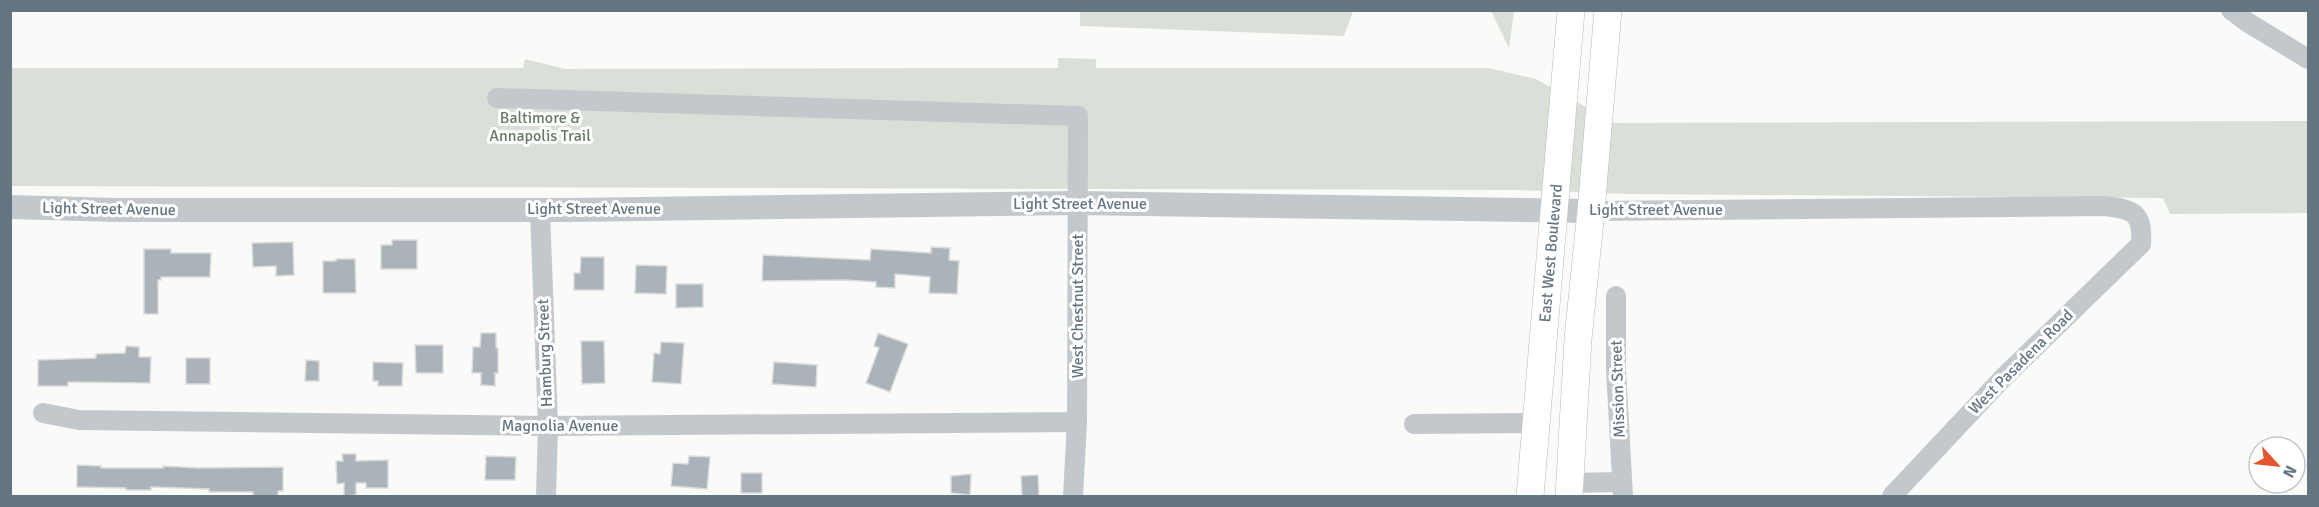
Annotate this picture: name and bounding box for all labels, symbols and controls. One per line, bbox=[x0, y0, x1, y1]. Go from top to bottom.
park label: Baltimore & Annapolis Trail bbox=[489, 108, 591, 146]
street label: East West Boulevard bbox=[1535, 183, 1567, 323]
street label: Light Street Avenue bbox=[1013, 194, 1147, 214]
street label: Light Street Avenue bbox=[42, 198, 176, 220]
street label: Light Street Avenue bbox=[527, 199, 661, 219]
street label: Light Street Avenue bbox=[1589, 200, 1723, 220]
street label: West Chestnut Street bbox=[1068, 233, 1088, 378]
street label: Hamburg Street bbox=[533, 298, 557, 407]
street label: West Pasadena Road bbox=[1964, 305, 2078, 419]
street label: Mission Street bbox=[1606, 339, 1630, 438]
street label: Magnolia Avenue bbox=[501, 416, 619, 436]
north arrow bbox=[2247, 435, 2307, 495]
text: N bbox=[2278, 462, 2301, 481]

